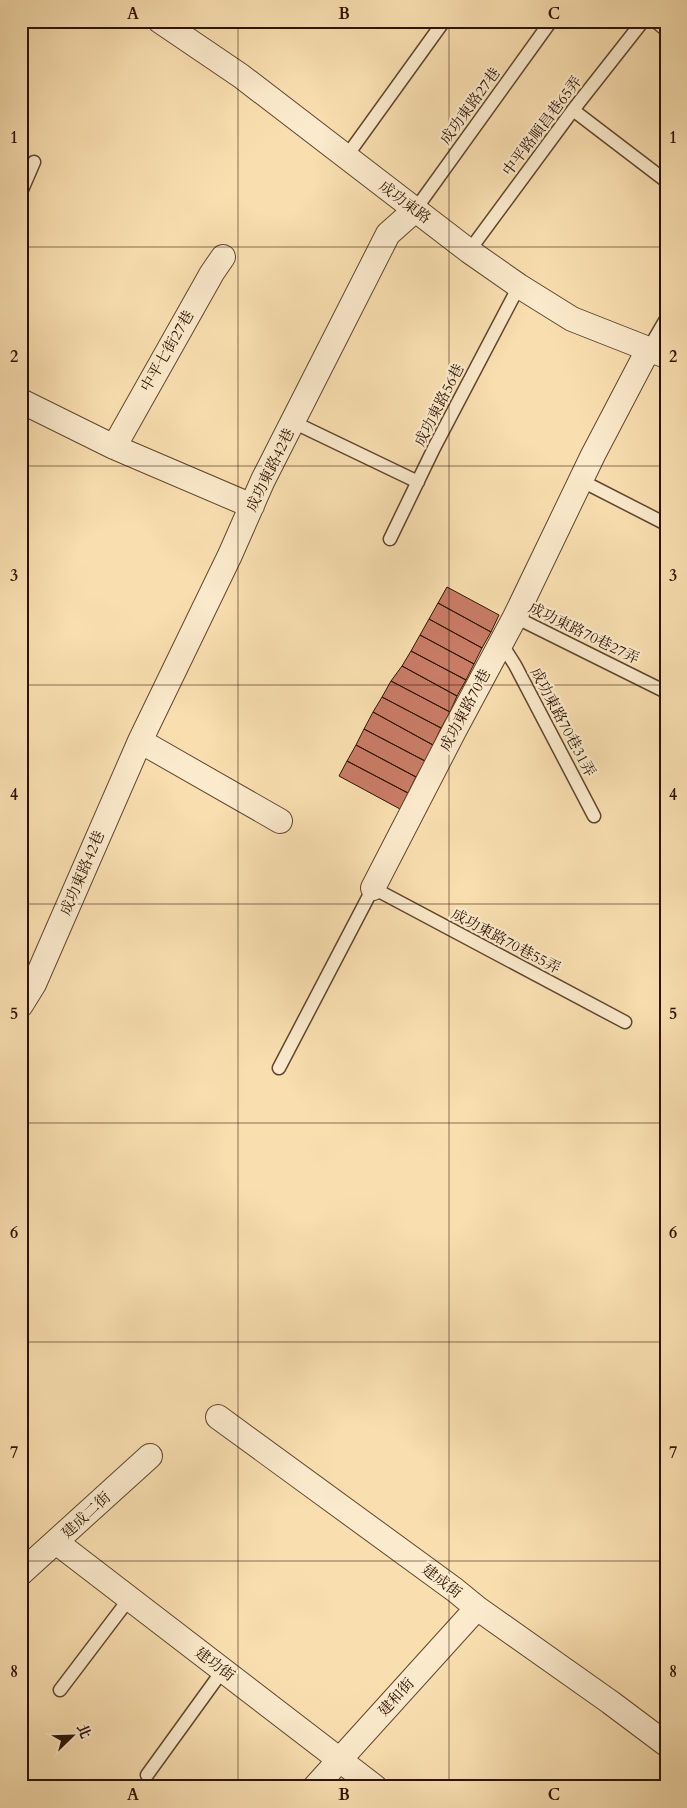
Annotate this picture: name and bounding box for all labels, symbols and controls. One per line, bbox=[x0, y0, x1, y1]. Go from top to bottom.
text: A bbox=[127, 3, 139, 25]
text: B bbox=[338, 3, 350, 25]
text: C bbox=[548, 3, 560, 25]
street label: 成功東路27巷 bbox=[435, 64, 505, 148]
street label: 中平路順昌巷65弄 bbox=[498, 72, 586, 180]
text: 1 bbox=[10, 127, 18, 149]
text: 1 bbox=[669, 127, 677, 149]
street label: 成功東路 bbox=[375, 176, 435, 228]
street label: 中平七街27巷 bbox=[136, 307, 198, 395]
text: 2 bbox=[10, 346, 18, 368]
text: 2 bbox=[669, 346, 677, 368]
street label: 成功東路56巷 bbox=[410, 360, 468, 450]
street label: 成功東路42巷 bbox=[241, 425, 299, 515]
text: 3 bbox=[10, 565, 18, 587]
text: 3 bbox=[669, 565, 677, 587]
street label: 成功東路70巷27弄 bbox=[525, 598, 643, 668]
street label: 成功東路70巷31弄 bbox=[526, 664, 600, 780]
street label: 成功東路70巷 bbox=[435, 665, 495, 755]
text: 4 bbox=[10, 784, 18, 806]
text: 4 bbox=[669, 784, 677, 806]
street label: 成功東路42巷 bbox=[55, 827, 109, 919]
street label: 成功東路70巷55弄 bbox=[448, 904, 564, 978]
text: 5 bbox=[10, 1003, 18, 1025]
text: 5 bbox=[669, 1003, 677, 1025]
text: 6 bbox=[10, 1222, 18, 1244]
text: 6 bbox=[669, 1222, 677, 1244]
text: 7 bbox=[10, 1442, 18, 1464]
text: 7 bbox=[669, 1442, 677, 1464]
street label: 建成二街 bbox=[57, 1487, 115, 1543]
street label: 建成街 bbox=[418, 1559, 466, 1603]
street label: 建功街 bbox=[191, 1642, 239, 1686]
text: 8 bbox=[10, 1661, 18, 1683]
text: 8 bbox=[669, 1661, 677, 1683]
street label: 建和街 bbox=[374, 1674, 418, 1720]
north arrow bbox=[48, 1710, 98, 1760]
text: 北 bbox=[72, 1721, 95, 1741]
text: A bbox=[127, 1784, 139, 1806]
text: B bbox=[338, 1784, 350, 1806]
text: C bbox=[548, 1784, 560, 1806]

